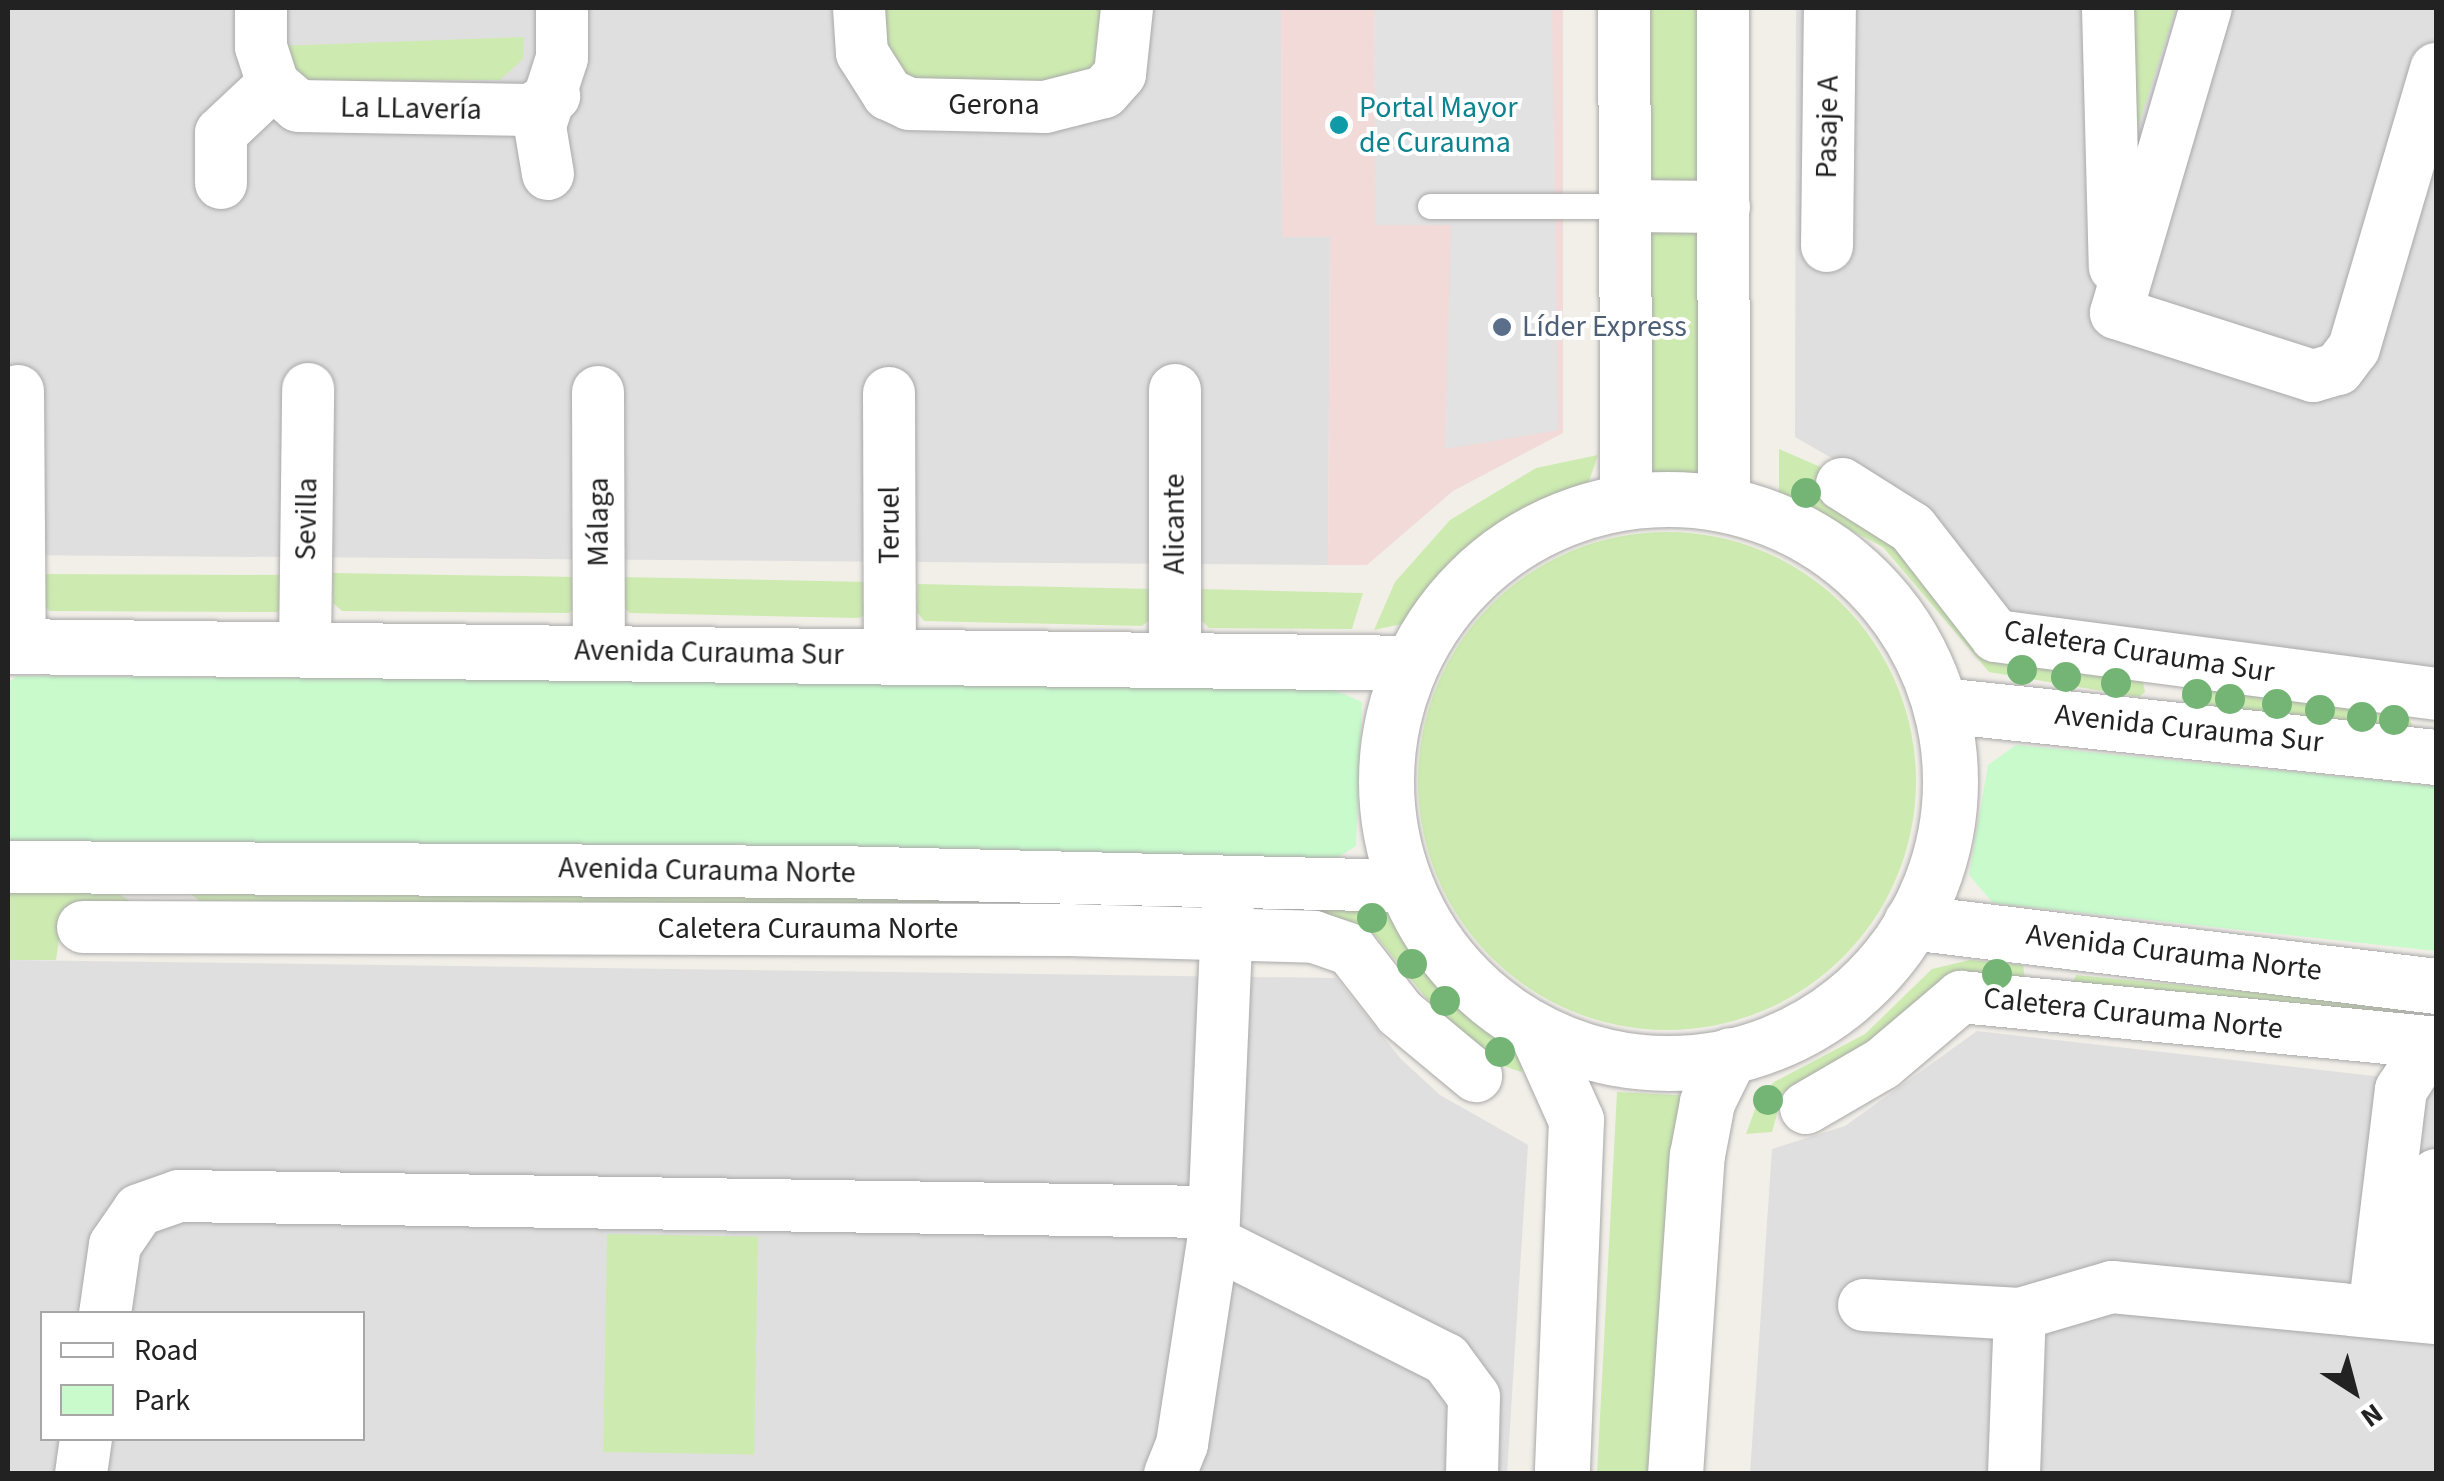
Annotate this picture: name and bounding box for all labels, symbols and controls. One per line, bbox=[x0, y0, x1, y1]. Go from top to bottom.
street label: Pasaje A bbox=[1809, 75, 1847, 179]
street label: Gerona bbox=[948, 87, 1040, 123]
street label: La LLavería bbox=[340, 90, 482, 128]
place label: Portal Mayor de Curauma bbox=[1359, 90, 1518, 160]
marker: Portal Mayor de Curauma bbox=[1328, 114, 1350, 136]
place label: Líder Express bbox=[1522, 309, 1687, 345]
marker: Líder Express bbox=[1491, 316, 1513, 338]
street label: Alicante bbox=[1157, 474, 1193, 574]
street label: Sevilla bbox=[288, 477, 326, 561]
street label: Málaga bbox=[581, 477, 617, 567]
street label: Teruel bbox=[872, 486, 908, 564]
street label: Caletera Curauma Sur bbox=[2001, 613, 2277, 691]
street label: Avenida Curauma Sur bbox=[574, 633, 844, 673]
street label: Avenida Curauma Sur bbox=[2053, 697, 2325, 761]
street label: Avenida Curauma Norte bbox=[558, 850, 856, 892]
street label: Caletera Curauma Norte bbox=[658, 911, 958, 947]
street label: Avenida Curauma Norte bbox=[2024, 917, 2324, 989]
street label: Caletera Curauma Norte bbox=[1982, 980, 2284, 1048]
legend bbox=[40, 1311, 365, 1441]
text: Road bbox=[134, 1329, 198, 1372]
north arrow bbox=[2304, 1341, 2404, 1441]
text: Park bbox=[134, 1379, 190, 1422]
text: N bbox=[2352, 1394, 2391, 1437]

